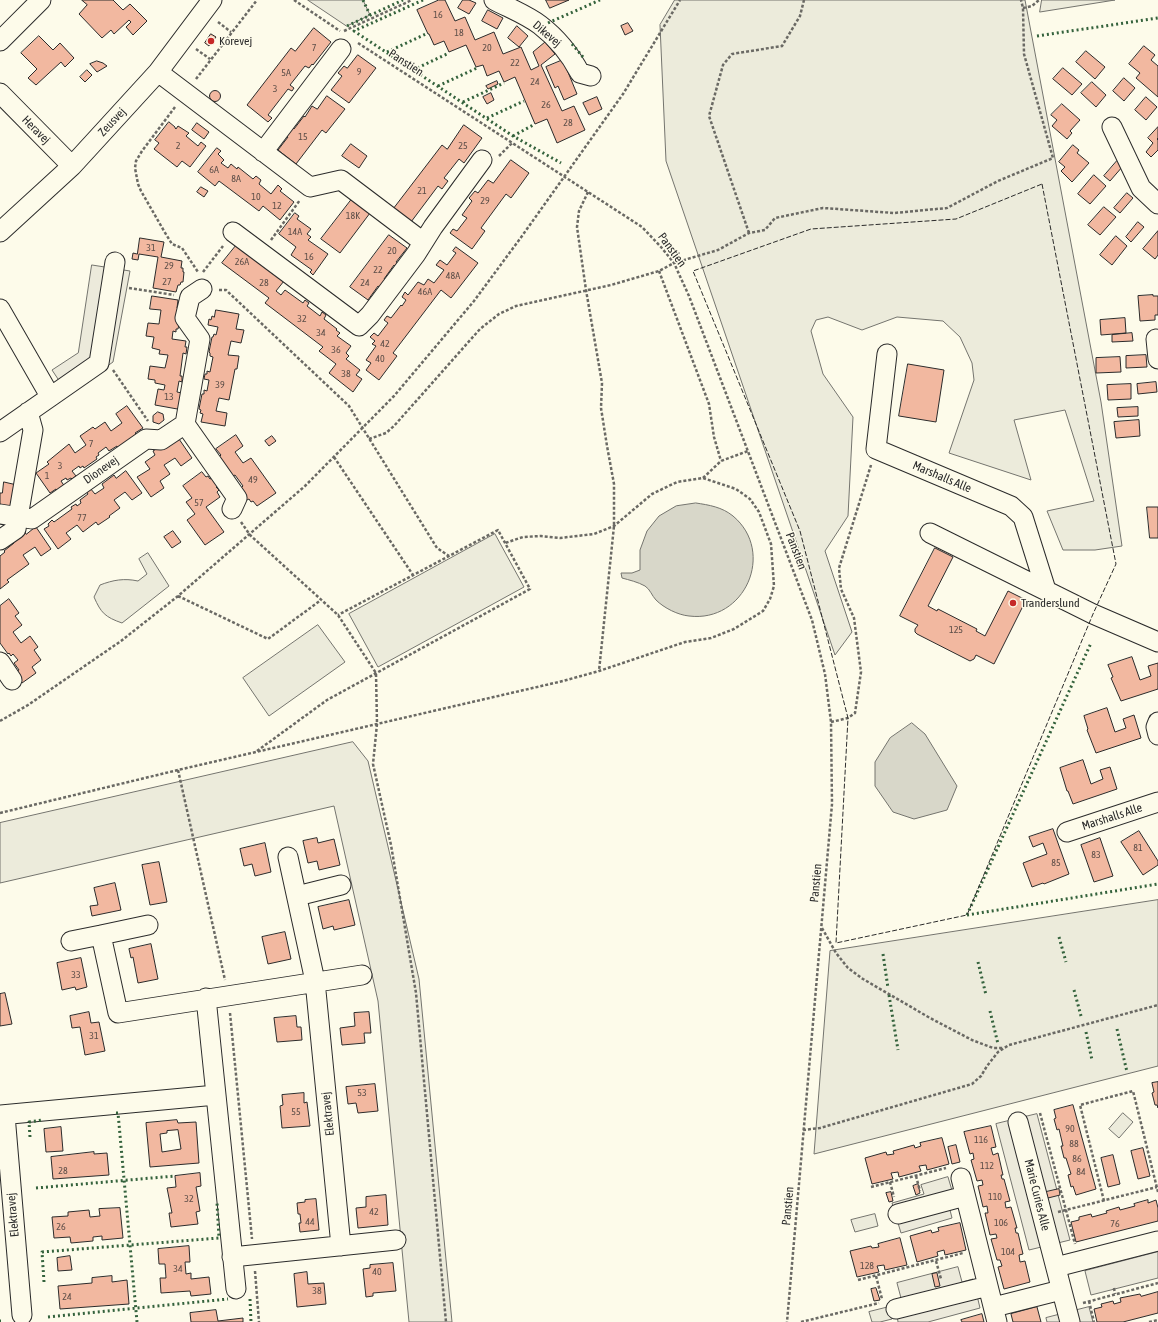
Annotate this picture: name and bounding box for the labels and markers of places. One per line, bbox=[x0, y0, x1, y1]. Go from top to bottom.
place label: Korevej bbox=[219, 34, 252, 48]
marker: Korevej bbox=[206, 36, 216, 46]
place label: Tranderslund bbox=[1021, 596, 1080, 610]
marker: Tranderslund bbox=[1008, 598, 1018, 608]

